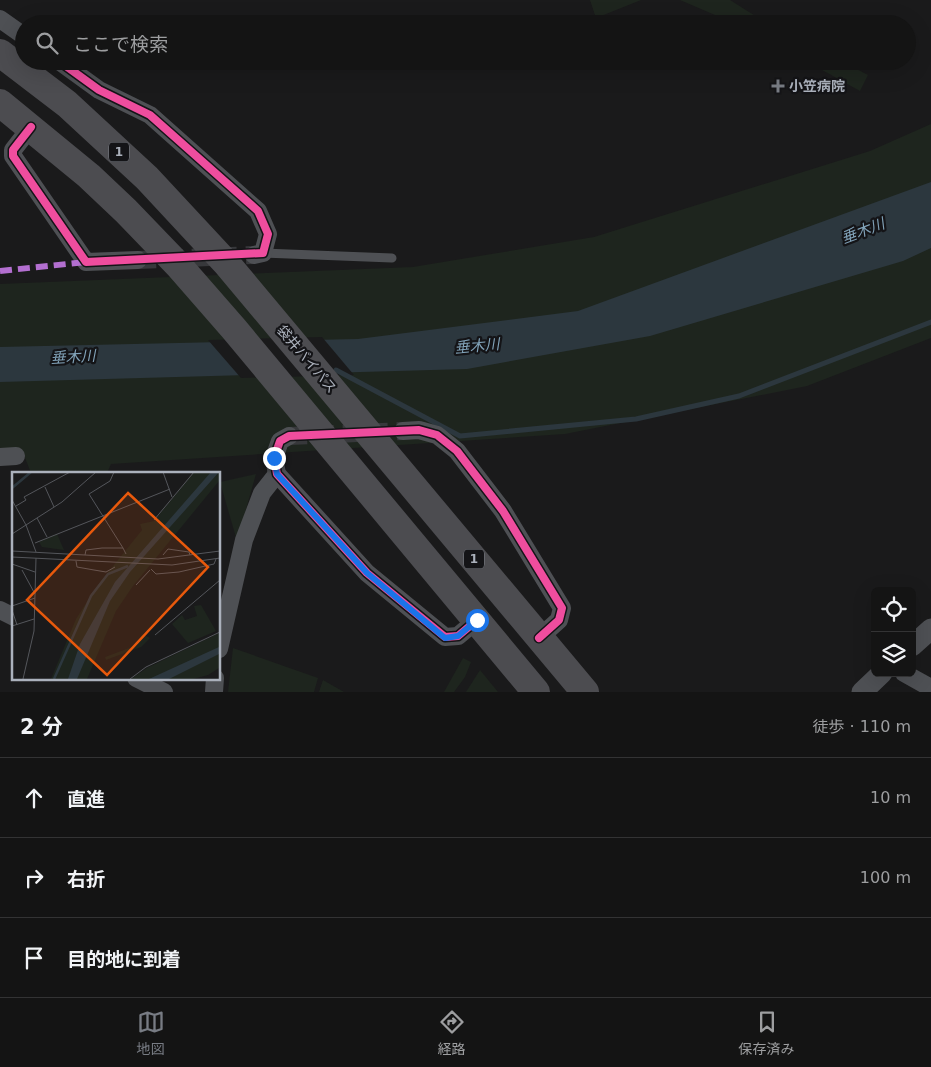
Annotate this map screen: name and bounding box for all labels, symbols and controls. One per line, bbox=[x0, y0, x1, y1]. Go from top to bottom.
search box bbox=[15, 15, 916, 70]
icon: search bbox=[33, 29, 61, 57]
text: ここで検索 bbox=[73, 33, 168, 55]
place label: 小笠病院 bbox=[789, 78, 845, 94]
marker: 小笠病院 bbox=[771, 79, 785, 93]
road number: 1 bbox=[109, 142, 129, 162]
water label: 垂木川 bbox=[839, 214, 889, 247]
street label: 袋井バイパス bbox=[274, 322, 340, 396]
water label: 垂木川 bbox=[454, 335, 502, 357]
water label: 垂木川 bbox=[50, 347, 98, 367]
route end bbox=[263, 447, 286, 470]
inset map bbox=[12, 472, 220, 680]
road number: 1 bbox=[464, 550, 484, 568]
map controls bbox=[871, 587, 916, 677]
button: locate bbox=[871, 587, 916, 632]
route start bbox=[466, 609, 489, 632]
button: layers bbox=[871, 632, 916, 677]
text: 2 分 bbox=[20, 715, 63, 739]
text: 徒歩 · 110 m bbox=[813, 717, 911, 736]
icon: ahead bbox=[20, 784, 48, 812]
text: 直進 bbox=[67, 788, 105, 810]
text: 10 m bbox=[870, 788, 911, 807]
icon: right bbox=[20, 864, 48, 892]
text: 右折 bbox=[67, 868, 105, 890]
text: 100 m bbox=[860, 868, 911, 887]
icon: arrive bbox=[20, 944, 48, 972]
text: 目的地に到着 bbox=[67, 948, 181, 970]
tab: 地図 bbox=[137, 1008, 165, 1058]
tab: 経路 bbox=[438, 1008, 466, 1058]
tab: 保存済み bbox=[739, 1008, 795, 1058]

